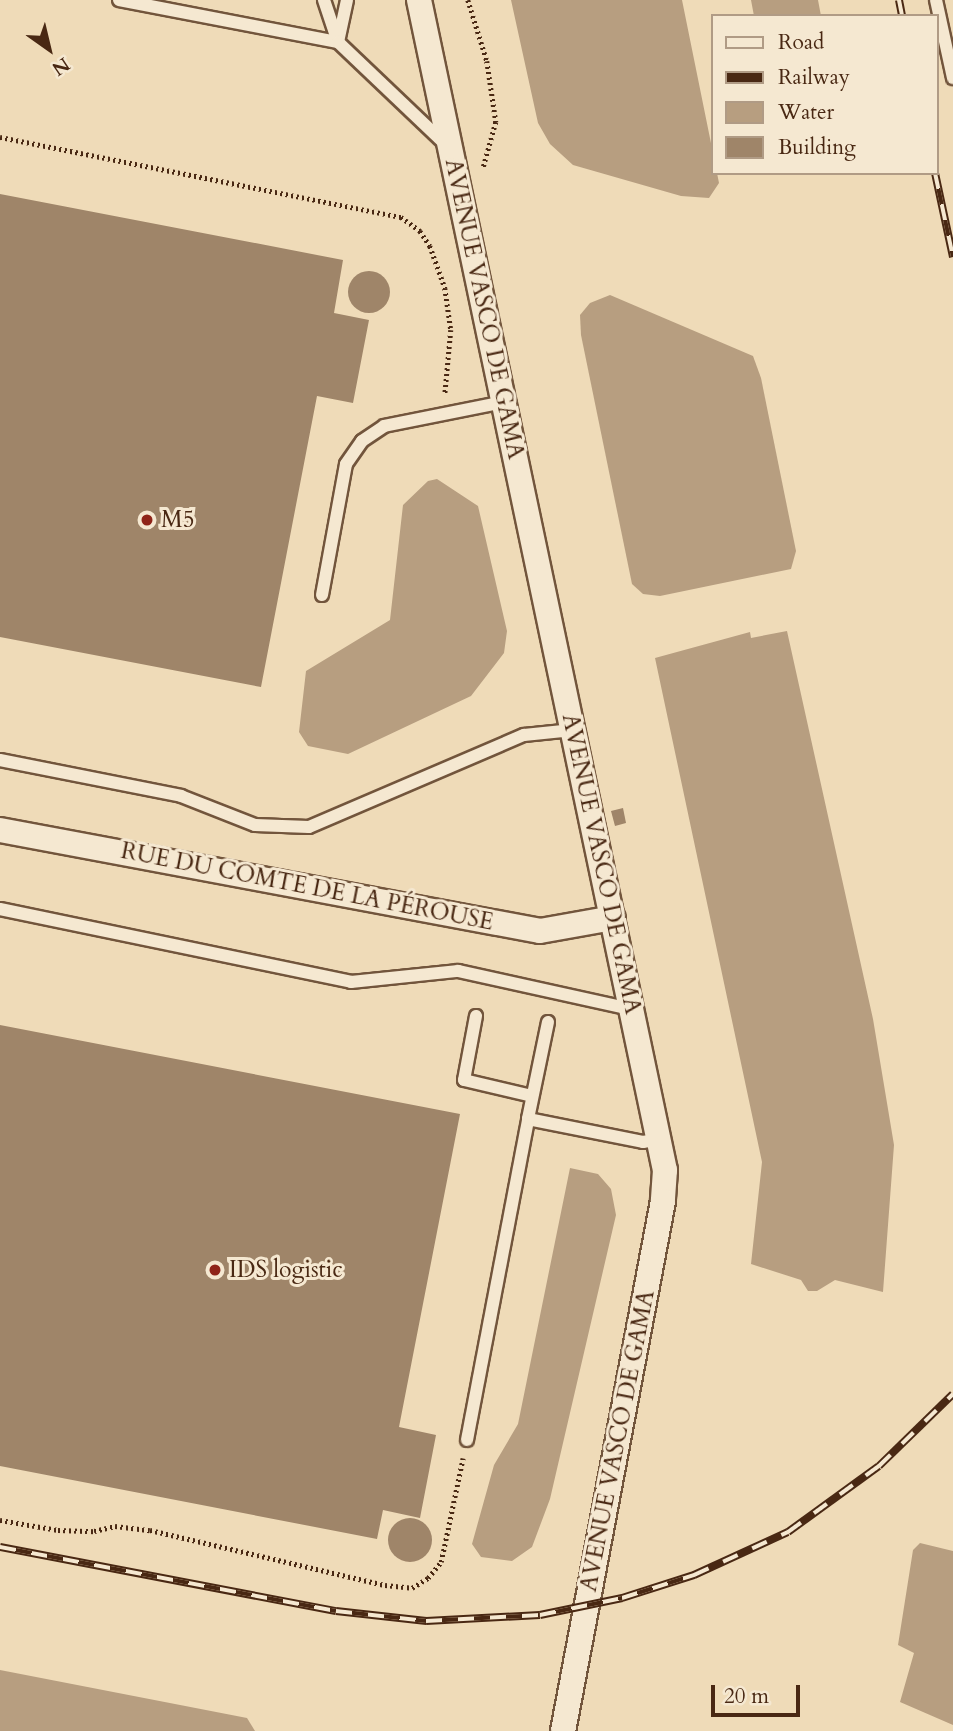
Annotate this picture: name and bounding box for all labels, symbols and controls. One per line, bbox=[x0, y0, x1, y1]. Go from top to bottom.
north arrow bbox=[14, 14, 84, 84]
legend bbox=[712, 14, 939, 175]
text: Road bbox=[778, 28, 824, 57]
text: N bbox=[47, 51, 75, 82]
text: Railway bbox=[778, 63, 850, 92]
text: Water bbox=[778, 98, 834, 127]
text: Building bbox=[778, 133, 856, 162]
street label: AVENUE VASCO DE GAMA bbox=[439, 156, 529, 462]
place label: M5 bbox=[161, 506, 194, 534]
marker: M5 bbox=[139, 512, 155, 528]
street label: AVENUE VASCO DE GAMA bbox=[556, 711, 646, 1017]
street label: RUE DU COMTE DE LA PÉROUSE bbox=[118, 837, 496, 937]
place label: IDS logistic bbox=[229, 1256, 343, 1284]
marker: IDS logistic bbox=[207, 1262, 223, 1278]
street label: AVENUE VASCO DE GAMA bbox=[575, 1288, 661, 1594]
scale bar bbox=[715, 1672, 804, 1716]
text: 20 m bbox=[724, 1682, 769, 1711]

